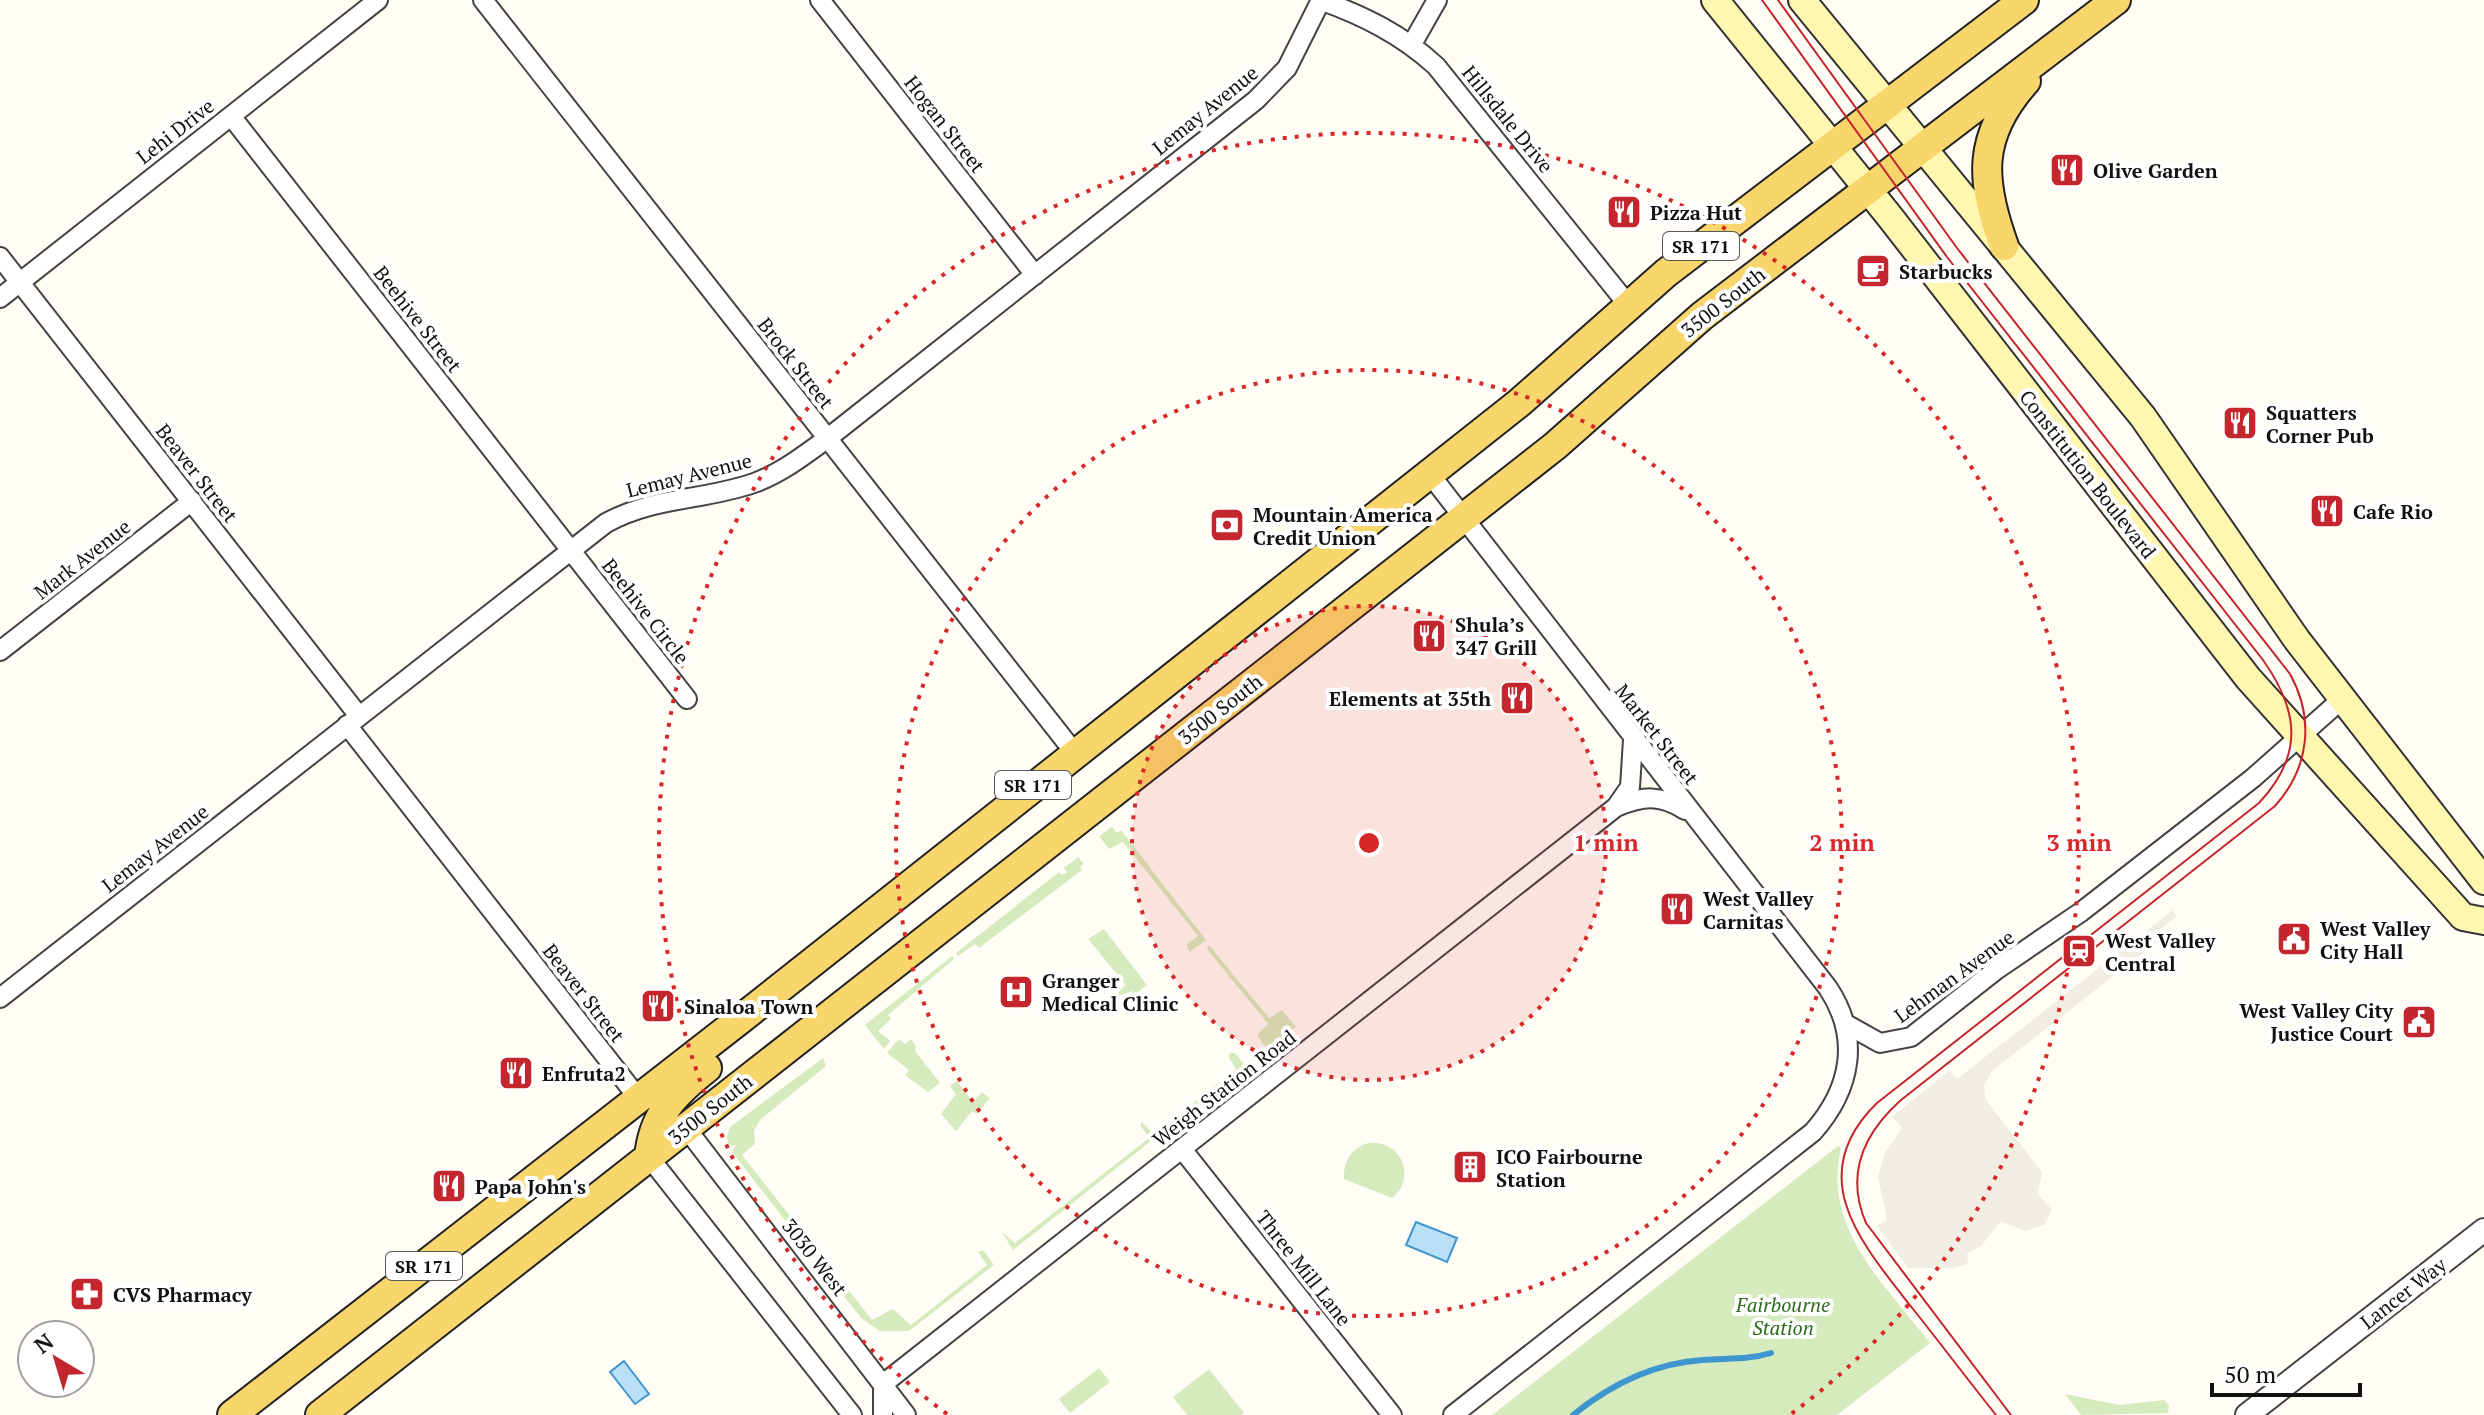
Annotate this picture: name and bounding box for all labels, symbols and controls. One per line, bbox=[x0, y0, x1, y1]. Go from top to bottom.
street label: Lemay Avenue bbox=[1147, 59, 1263, 161]
street label: Hillsdale Drive bbox=[1456, 60, 1560, 178]
street label: Hogan Street bbox=[899, 70, 992, 179]
street label: Lehi Drive bbox=[131, 92, 219, 170]
restaurant icon: Olive Garden bbox=[2048, 151, 2086, 189]
place label: Olive Garden bbox=[2093, 157, 2218, 184]
restaurant icon: Pizza Hut bbox=[1605, 193, 1643, 231]
place label: Pizza Hut bbox=[1650, 199, 1742, 226]
road number: SR 171 bbox=[1663, 232, 1739, 260]
cafe icon: Starbucks bbox=[1854, 252, 1892, 290]
place label: Starbucks bbox=[1899, 258, 1992, 285]
street label: Beehive Street bbox=[368, 260, 468, 378]
street label: 3500 South bbox=[1675, 260, 1771, 343]
street label: Brock Street bbox=[752, 312, 841, 415]
street label: Constitution Boulevard bbox=[2014, 384, 2162, 564]
place label: Squatters Corner Pub bbox=[2266, 399, 2374, 449]
restaurant icon: Squatters Corner Pub bbox=[2221, 404, 2259, 442]
street label: Beaver Street bbox=[150, 418, 244, 528]
street label: Lemay Avenue bbox=[623, 446, 755, 504]
restaurant icon: Cafe Rio bbox=[2308, 492, 2346, 530]
place label: Cafe Rio bbox=[2353, 498, 2433, 525]
place label: Mountain America Credit Union bbox=[1253, 501, 1433, 551]
bank icon: Mountain America Credit Union bbox=[1208, 506, 1246, 544]
street label: Mark Avenue bbox=[28, 513, 136, 605]
street label: Beehive Circle bbox=[596, 553, 696, 669]
place label: Shula’s 347 Grill bbox=[1455, 611, 1537, 661]
restaurant icon: Shula’s 347 Grill bbox=[1410, 617, 1448, 655]
street label: 3500 South bbox=[1172, 667, 1268, 750]
street label: Market Street bbox=[1609, 678, 1705, 790]
restaurant icon: Elements at 35th bbox=[1498, 679, 1536, 717]
place label: Elements at 35th bbox=[1329, 685, 1491, 712]
road number: SR 171 bbox=[995, 771, 1071, 799]
street label: Lemay Avenue bbox=[96, 798, 214, 898]
text: 1 min bbox=[1573, 826, 1639, 858]
text: 2 min bbox=[1809, 826, 1875, 858]
text: 3 min bbox=[2046, 826, 2112, 858]
centre of rings bbox=[1355, 829, 1383, 857]
place label: West Valley Carnitas bbox=[1703, 885, 1814, 935]
restaurant icon: West Valley Carnitas bbox=[1658, 890, 1696, 928]
place label: West Valley City Hall bbox=[2320, 915, 2431, 965]
public building icon: West Valley City Hall bbox=[2275, 920, 2313, 958]
street label: Lehman Avenue bbox=[1889, 923, 2019, 1029]
place label: West Valley Central bbox=[2105, 927, 2216, 977]
station icon: West Valley Central bbox=[2060, 932, 2098, 970]
street label: Beaver Street bbox=[537, 938, 631, 1048]
place label: Granger Medical Clinic bbox=[1042, 967, 1179, 1017]
hospital icon: Granger Medical Clinic bbox=[997, 973, 1035, 1011]
restaurant icon: Sinaloa Town bbox=[639, 987, 677, 1025]
place label: Sinaloa Town bbox=[684, 993, 813, 1020]
place label: West Valley City Justice Court bbox=[2239, 997, 2393, 1047]
public building icon: West Valley City Justice Court bbox=[2400, 1003, 2438, 1041]
street label: Weigh Station Road bbox=[1147, 1024, 1301, 1152]
restaurant icon: Enfruta2 bbox=[497, 1054, 535, 1092]
place label: Enfruta2 bbox=[542, 1060, 626, 1087]
street label: 3500 South bbox=[662, 1067, 758, 1150]
place label: ICO Fairbourne Station bbox=[1496, 1143, 1643, 1193]
building icon: ICO Fairbourne Station bbox=[1451, 1148, 1489, 1186]
restaurant icon: Papa John's bbox=[430, 1167, 468, 1205]
place label: Papa John's bbox=[475, 1173, 586, 1200]
street label: Three Mill Lane bbox=[1250, 1205, 1358, 1331]
street label: 3030 West bbox=[776, 1213, 854, 1302]
street label: Lancer Way bbox=[2354, 1250, 2452, 1335]
road number: SR 171 bbox=[386, 1252, 462, 1280]
pharmacy icon: CVS Pharmacy bbox=[68, 1275, 106, 1313]
place label: CVS Pharmacy bbox=[113, 1281, 252, 1308]
park label: Fairbourne Station bbox=[1735, 1291, 1830, 1341]
north arrow bbox=[16, 1319, 96, 1399]
text: N bbox=[28, 1326, 59, 1359]
scale bar bbox=[2212, 1347, 2360, 1397]
text: 50 m bbox=[2224, 1358, 2276, 1390]

